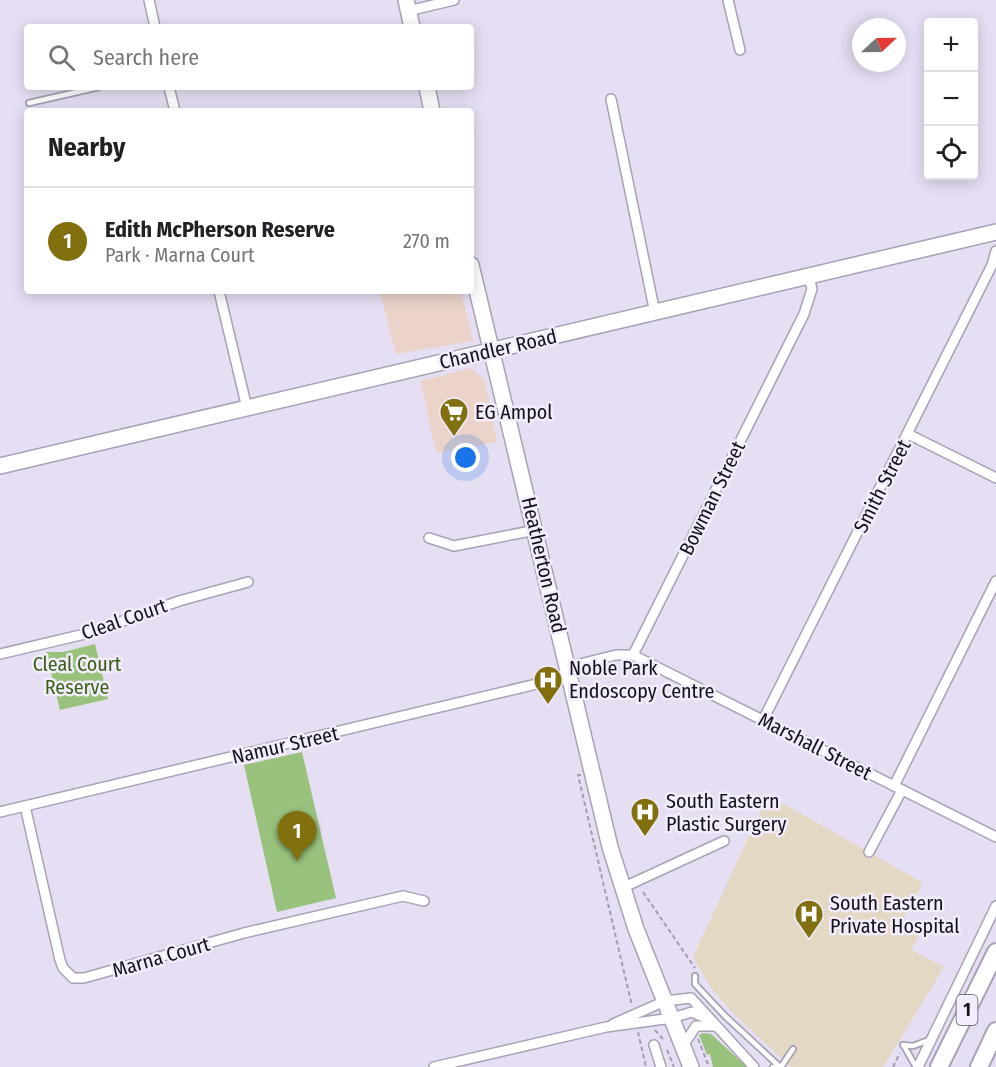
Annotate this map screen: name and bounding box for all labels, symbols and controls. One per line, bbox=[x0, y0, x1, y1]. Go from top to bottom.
north arrow bbox=[852, 18, 906, 72]
map controls bbox=[924, 18, 978, 180]
button: + bbox=[924, 18, 978, 72]
search box bbox=[24, 24, 474, 90]
icon: search bbox=[45, 41, 78, 74]
text: Search here bbox=[93, 44, 199, 71]
button: − bbox=[924, 72, 978, 126]
button: locate bbox=[924, 126, 978, 180]
text: Nearby bbox=[48, 132, 125, 163]
text: Edith McPherson Reserve bbox=[105, 216, 335, 243]
text: 1 bbox=[63, 229, 72, 253]
text: 270 m bbox=[403, 229, 450, 253]
text: Park · Marna Court bbox=[105, 243, 254, 267]
street label: Chandler Road bbox=[437, 324, 559, 374]
supermarket icon: EG Ampol bbox=[438, 396, 470, 438]
place label: EG Ampol bbox=[475, 400, 553, 424]
street label: Smith Street bbox=[848, 435, 916, 537]
street label: Bowman Street bbox=[674, 437, 750, 559]
your location bbox=[451, 443, 480, 472]
street label: Heatherton Road bbox=[517, 495, 571, 635]
street label: Cleal Court bbox=[78, 593, 170, 645]
park label: Cleal Court Reserve bbox=[33, 652, 122, 699]
place label: Noble Park Endoscopy Centre bbox=[569, 656, 714, 703]
hospital icon: Noble Park Endoscopy Centre bbox=[532, 664, 564, 706]
street label: Marshall Street bbox=[754, 707, 876, 785]
street label: Namur Street bbox=[229, 721, 341, 769]
place label: South Eastern Plastic Surgery bbox=[666, 789, 786, 836]
hospital icon: South Eastern Plastic Surgery bbox=[629, 796, 661, 838]
pin: 1 bbox=[278, 812, 316, 861]
place label: South Eastern Private Hospital bbox=[830, 891, 959, 938]
hospital icon: South Eastern Private Hospital bbox=[793, 898, 825, 940]
street label: Marna Court bbox=[109, 932, 213, 982]
road number: 1 bbox=[956, 995, 978, 1025]

